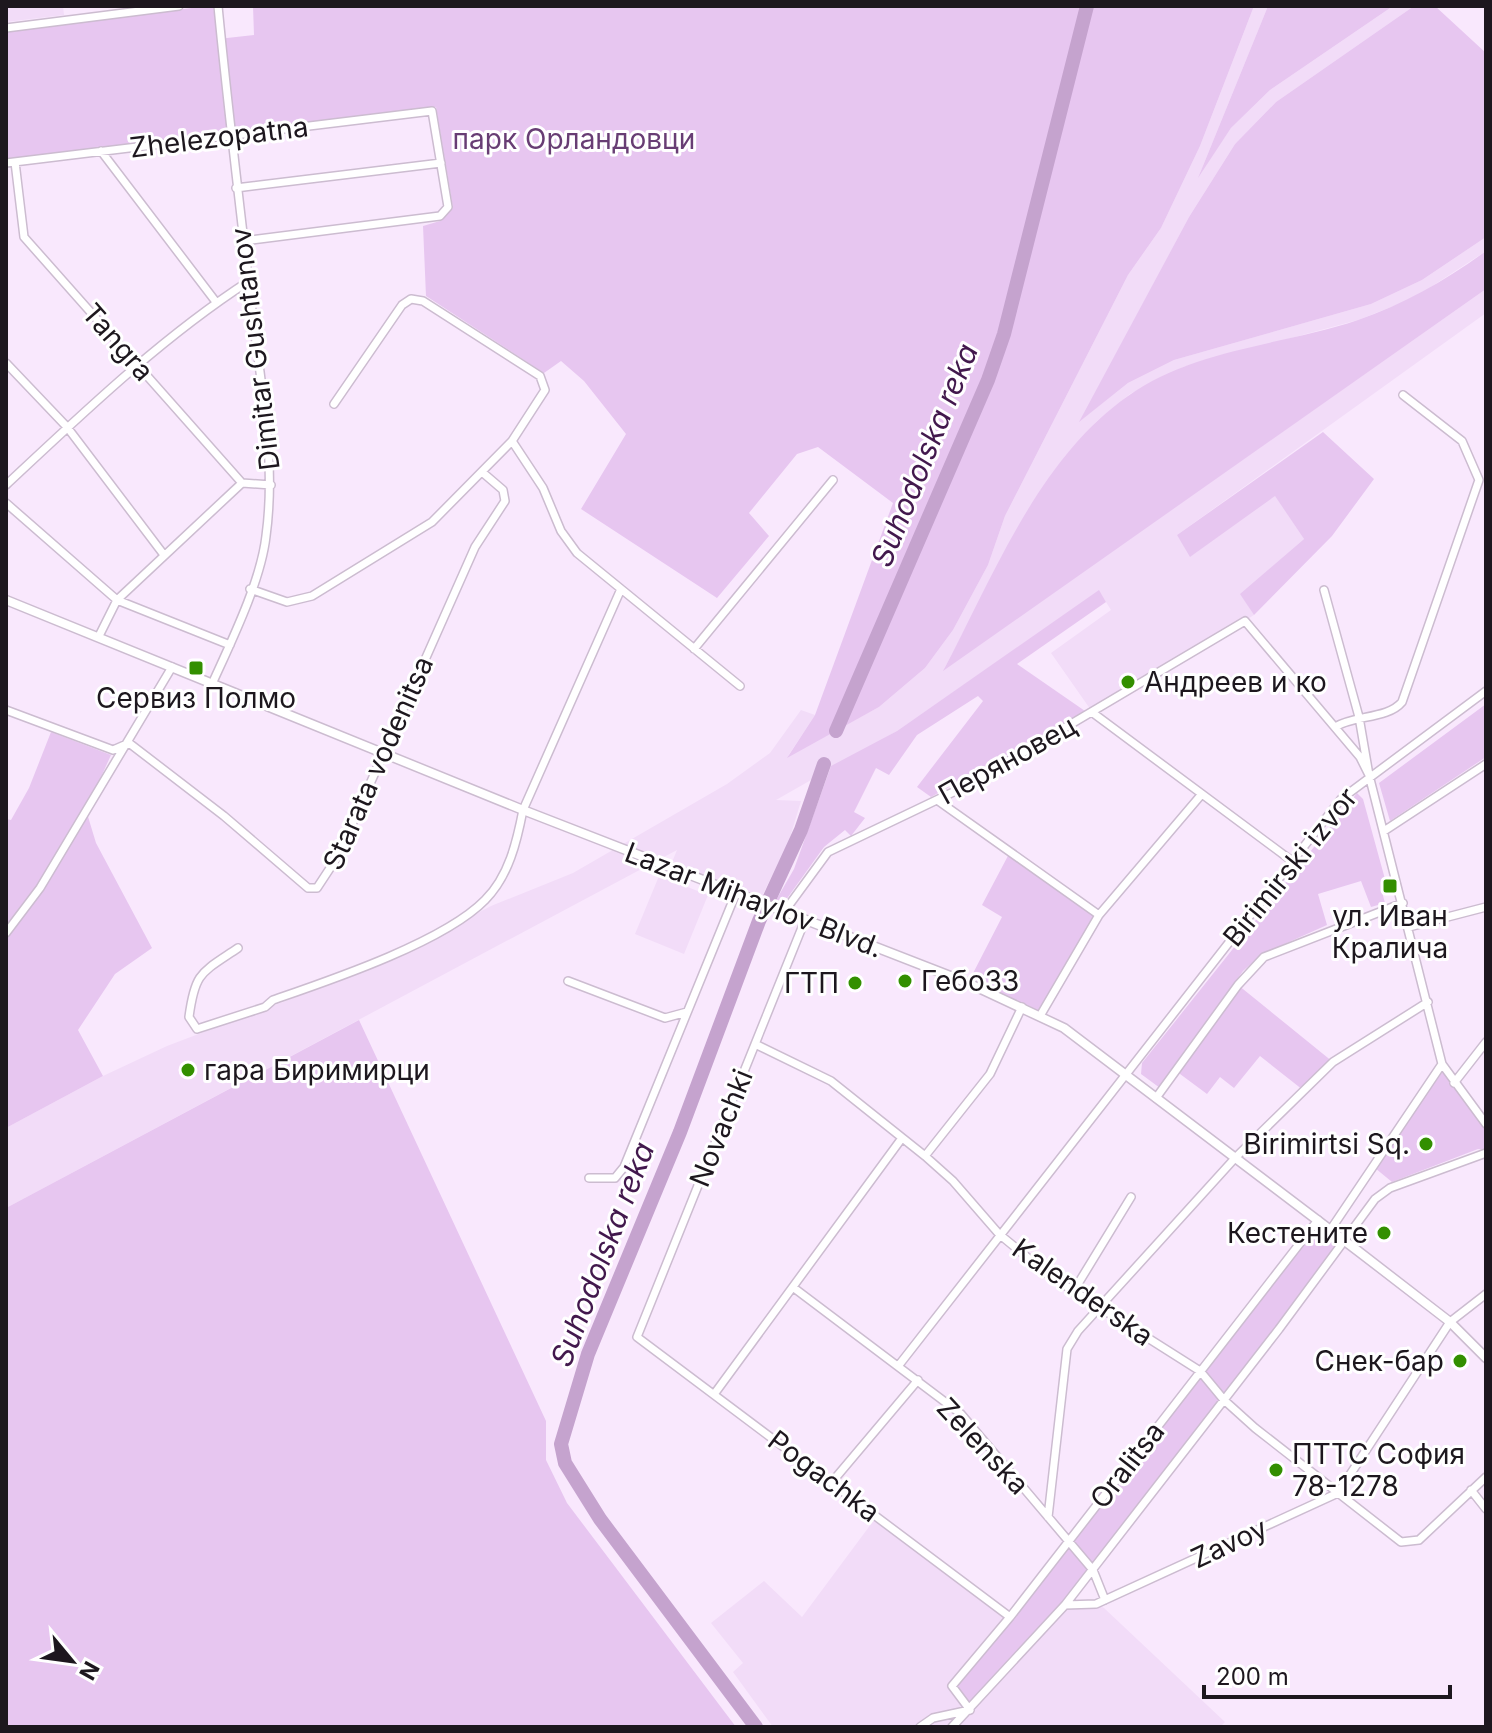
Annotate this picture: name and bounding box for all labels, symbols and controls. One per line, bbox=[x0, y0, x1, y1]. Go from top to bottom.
street label: Zhelezopatna bbox=[128, 109, 310, 165]
park label: парк Орландовци bbox=[453, 122, 695, 156]
street label: Dimitar Gushtanov bbox=[223, 226, 287, 472]
street label: Tangra bbox=[75, 296, 161, 388]
water label: Suhodolska reka bbox=[863, 338, 985, 572]
street label: Starata vodenitsa bbox=[316, 651, 440, 875]
marker: Сервиз Полмо bbox=[187, 659, 205, 677]
place label: Андреев и ко bbox=[1144, 665, 1327, 699]
marker: Андреев и ко bbox=[1119, 673, 1137, 691]
place label: Сервиз Полмо bbox=[96, 681, 296, 715]
street label: Перяновец bbox=[932, 708, 1082, 812]
street label: Birimirski izvor bbox=[1216, 781, 1364, 953]
street label: Lazar Mihaylov Blvd. bbox=[620, 835, 888, 965]
marker: ул. Иван Кралича bbox=[1381, 877, 1399, 895]
place label: ул. Иван Кралича bbox=[1332, 899, 1448, 965]
place label: Гебо33 bbox=[921, 964, 1019, 998]
place label: ГТП bbox=[784, 966, 839, 1000]
marker: Гебо33 bbox=[896, 972, 914, 990]
marker: ГТП bbox=[846, 974, 864, 992]
place label: гара Биримирци bbox=[204, 1053, 430, 1087]
marker: гара Биримирци bbox=[179, 1061, 197, 1079]
street label: Novachki bbox=[682, 1064, 760, 1192]
place label: Birimirtsi Sq. bbox=[1243, 1127, 1410, 1161]
marker: Birimirtsi Sq. bbox=[1417, 1135, 1435, 1153]
water label: Suhodolska reka bbox=[543, 1137, 661, 1371]
place label: Кестените bbox=[1227, 1216, 1368, 1250]
marker: Кестените bbox=[1375, 1224, 1393, 1242]
street label: Kalenderska bbox=[1006, 1231, 1160, 1353]
place label: Снек-бар bbox=[1314, 1344, 1444, 1378]
marker: Снек-бар bbox=[1451, 1352, 1469, 1370]
street label: Zelenska bbox=[930, 1391, 1036, 1501]
street label: Oralitsa bbox=[1083, 1415, 1171, 1515]
street label: Pogachka bbox=[761, 1423, 887, 1529]
place label: ПТТС София 78-1278 bbox=[1292, 1437, 1465, 1503]
marker: ПТТС София 78-1278 bbox=[1267, 1461, 1285, 1479]
street label: Zavoy bbox=[1186, 1511, 1272, 1575]
north arrow bbox=[32, 1621, 112, 1701]
scale bar bbox=[1204, 1649, 1450, 1699]
text: N bbox=[74, 1657, 105, 1684]
text: 200 m bbox=[1216, 1662, 1289, 1691]

